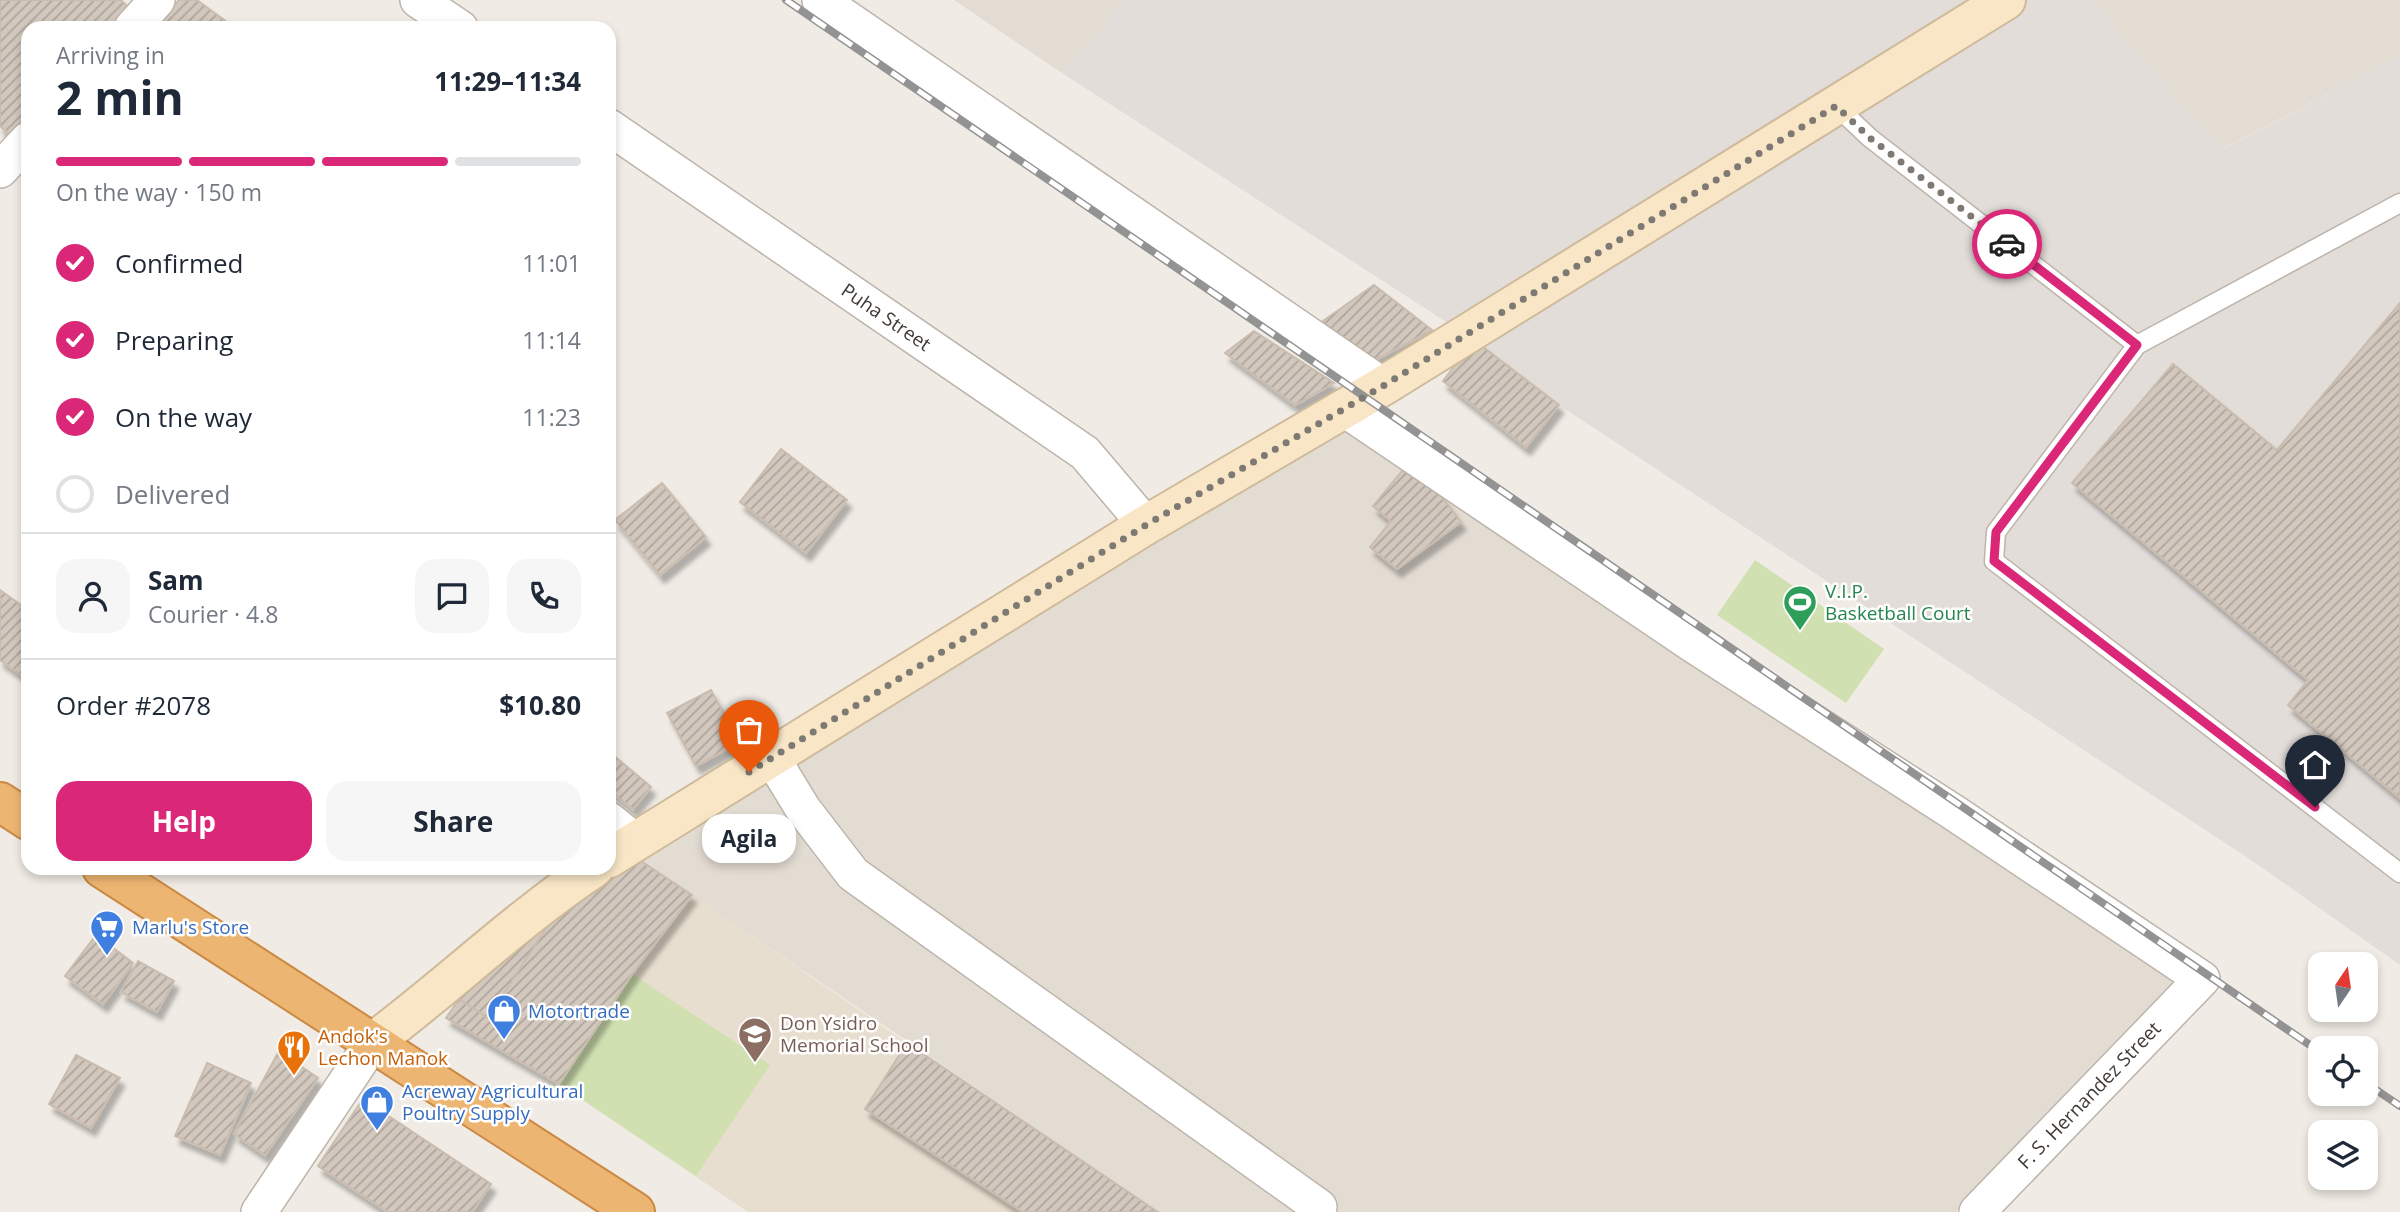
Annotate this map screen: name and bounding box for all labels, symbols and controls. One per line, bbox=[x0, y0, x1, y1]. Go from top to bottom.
text: Arriving in bbox=[56, 39, 165, 71]
text: 11:29–11:34 bbox=[434, 63, 581, 99]
text: 2 min bbox=[56, 66, 184, 128]
text: On the way · 150 m bbox=[56, 176, 262, 208]
courier bbox=[1972, 209, 2042, 279]
icon: car bbox=[1988, 225, 2026, 263]
icon: check bbox=[56, 244, 94, 282]
text: Confirmed bbox=[115, 245, 243, 281]
text: 11:01 bbox=[522, 247, 581, 279]
street label: Puha Street bbox=[836, 277, 936, 357]
icon: check bbox=[56, 321, 94, 359]
text: Preparing bbox=[115, 322, 233, 358]
text: 11:14 bbox=[522, 324, 581, 356]
icon: check bbox=[56, 398, 94, 436]
text: On the way bbox=[115, 399, 252, 435]
text: 11:23 bbox=[522, 401, 581, 433]
text: Delivered bbox=[115, 476, 230, 512]
button: person bbox=[56, 559, 130, 633]
button: chat bbox=[415, 559, 489, 633]
button: phone bbox=[507, 559, 581, 633]
text: Sam bbox=[148, 562, 204, 598]
place label: V.I.P. Basketball Court bbox=[1825, 578, 1971, 626]
sports icon: V.I.P. Basketball Court bbox=[1781, 583, 1819, 632]
text: Courier · 4.8 bbox=[148, 598, 278, 630]
text: Order #2078 bbox=[56, 687, 211, 723]
text: $10.80 bbox=[499, 687, 581, 723]
pin bbox=[719, 700, 779, 772]
icon: bag bbox=[730, 711, 768, 749]
pin bbox=[2285, 735, 2345, 807]
icon: home bbox=[2296, 746, 2334, 784]
button: Help bbox=[56, 781, 312, 861]
button: Share bbox=[326, 781, 581, 861]
callout: Agila bbox=[702, 814, 796, 863]
text: Agila bbox=[721, 822, 777, 854]
supermarket icon: Marlu's Store bbox=[88, 908, 126, 957]
place label: Marlu's Store bbox=[132, 914, 249, 940]
north arrow bbox=[2308, 952, 2378, 1022]
map controls bbox=[2308, 952, 2378, 1190]
shop icon: Motortrade bbox=[485, 992, 523, 1041]
place label: Motortrade bbox=[528, 998, 630, 1024]
place label: Don Ysidro Memorial School bbox=[780, 1010, 928, 1058]
school or university icon: Don Ysidro Memorial School bbox=[736, 1015, 774, 1064]
street label: F. S. Hernandez Street bbox=[2012, 1015, 2166, 1174]
place label: Andok's Lechon Manok bbox=[318, 1023, 448, 1071]
restaurant icon: Andok's Lechon Manok bbox=[275, 1028, 313, 1077]
button: locate bbox=[2308, 1036, 2378, 1106]
place label: Acreway Agricultural Poultry Supply bbox=[402, 1078, 583, 1126]
shop icon: Acreway Agricultural Poultry Supply bbox=[358, 1083, 396, 1132]
button: layers bbox=[2308, 1120, 2378, 1190]

